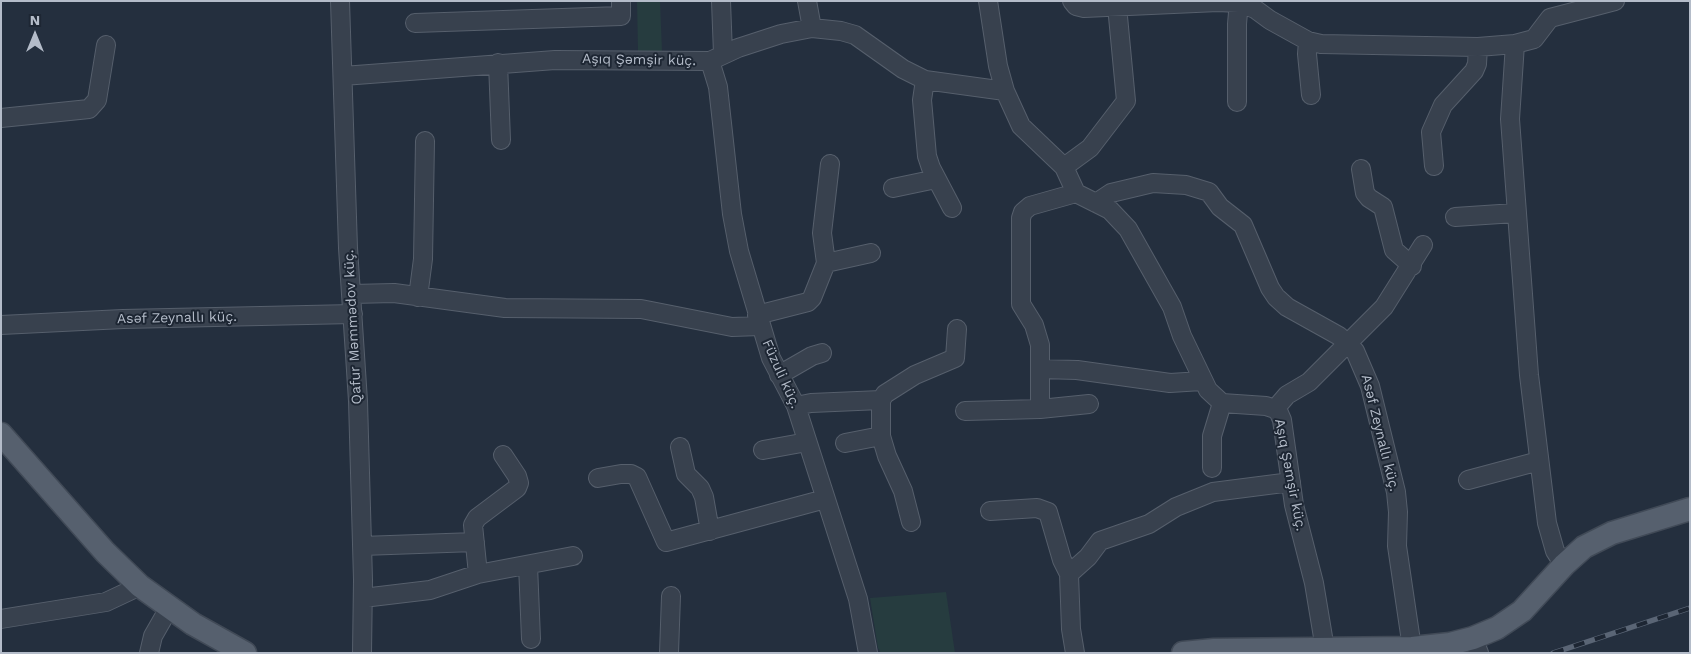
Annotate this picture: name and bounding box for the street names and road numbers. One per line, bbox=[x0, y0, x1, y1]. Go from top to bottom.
street label: Aşıq Şəmşir küç. bbox=[582, 51, 696, 69]
street label: Qafur Məmmədov küç. bbox=[341, 249, 365, 405]
street label: Asəf Zeynallı küç. bbox=[117, 309, 237, 327]
street label: Füzuli küç. bbox=[758, 337, 804, 411]
street label: Asəf Zeynallı küç. bbox=[1357, 373, 1403, 493]
street label: Aşıq Şəmşir küç. bbox=[1271, 417, 1309, 533]

